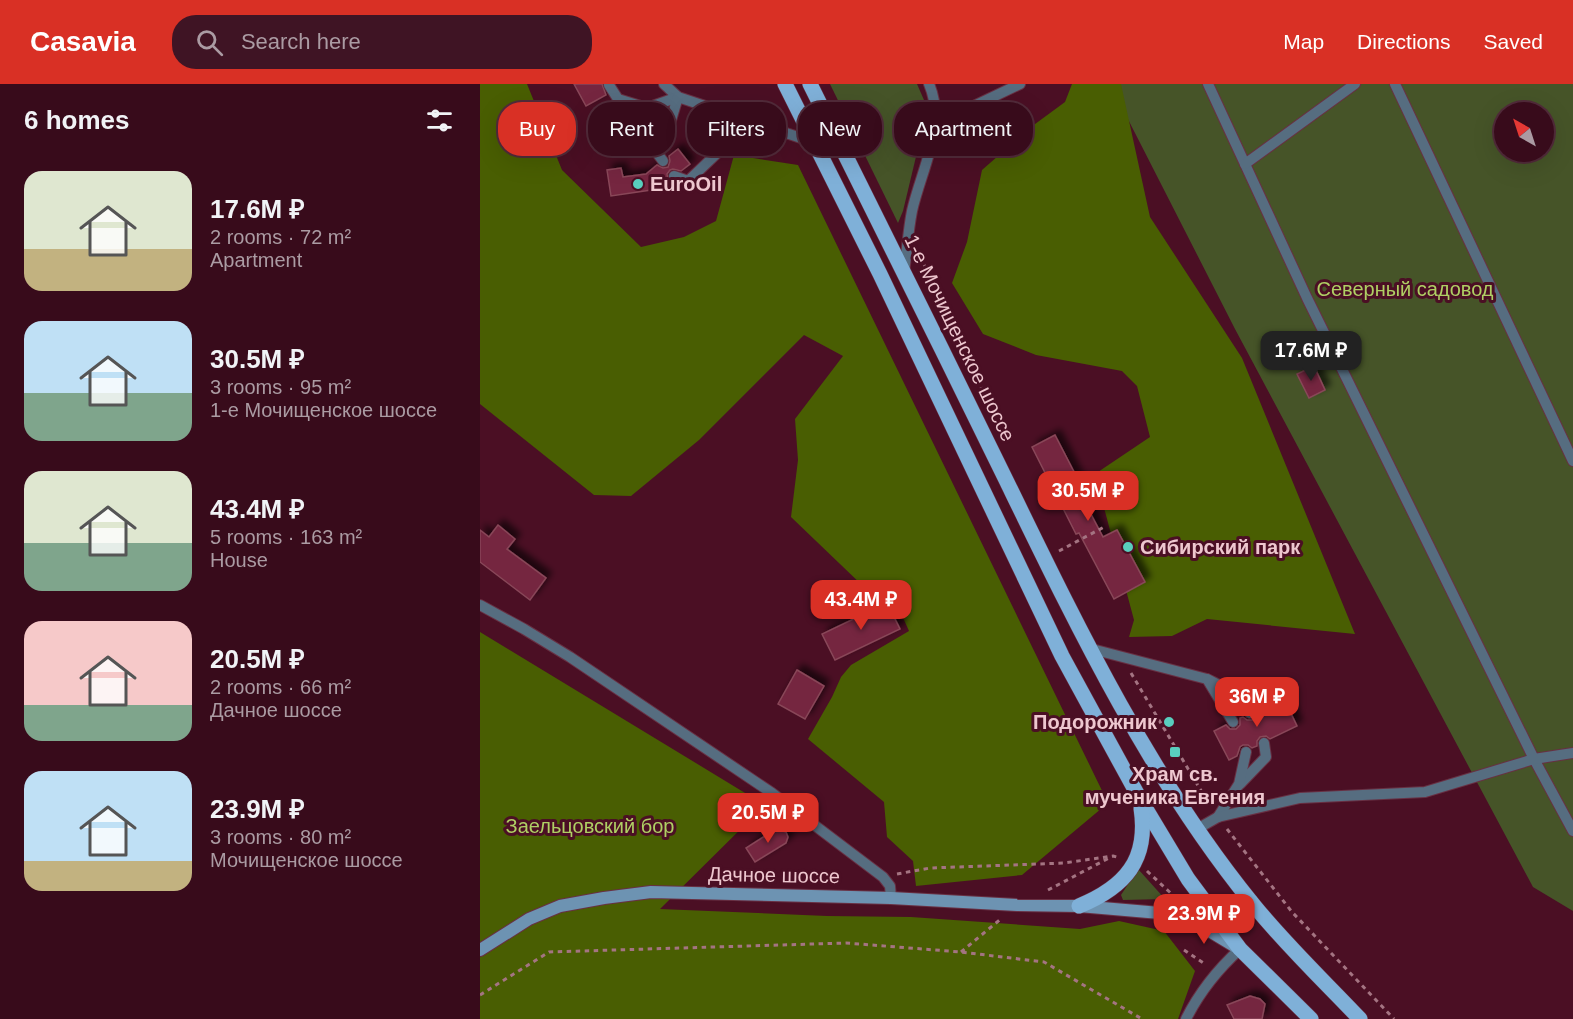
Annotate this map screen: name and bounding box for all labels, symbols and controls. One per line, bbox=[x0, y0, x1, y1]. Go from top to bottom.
search box bbox=[172, 15, 592, 69]
text: Casavia bbox=[30, 26, 136, 57]
icon: search bbox=[193, 26, 226, 59]
text: Search here bbox=[241, 29, 361, 54]
text: Map bbox=[1283, 30, 1324, 53]
text: Directions bbox=[1357, 30, 1450, 53]
text: Saved bbox=[1483, 30, 1543, 53]
chip: Buy bbox=[498, 102, 576, 156]
chip: Rent bbox=[588, 102, 675, 156]
chip: Filters bbox=[687, 102, 786, 156]
chip: New bbox=[798, 102, 882, 156]
chip: Apartment bbox=[894, 102, 1033, 156]
north arrow bbox=[1494, 102, 1554, 162]
map controls bbox=[1494, 102, 1554, 162]
icon: filters bbox=[423, 104, 456, 137]
text: 6 homes bbox=[24, 105, 130, 135]
place label: EuroOil bbox=[650, 173, 722, 195]
marker: EuroOil bbox=[631, 177, 645, 191]
text: 17.6M ₽ bbox=[210, 194, 305, 224]
icon: home bbox=[72, 195, 144, 267]
text: 2 rooms · 72 m² bbox=[210, 226, 351, 248]
street label: 1-е Мочищенское шоссе bbox=[900, 231, 1020, 445]
text: Apartment bbox=[210, 249, 302, 271]
park label: Северный садовод bbox=[1316, 278, 1494, 300]
pin: 17.6M ₽ bbox=[1256, 331, 1366, 382]
text: 17.6M ₽ bbox=[1275, 339, 1347, 361]
text: 30.5M ₽ bbox=[210, 344, 305, 374]
icon: home bbox=[72, 345, 144, 417]
text: 3 rooms · 95 m² bbox=[210, 376, 351, 398]
text: 1-е Мочищенское шоссе bbox=[210, 399, 437, 421]
pin: 30.5M ₽ bbox=[1033, 471, 1143, 522]
text: 30.5M ₽ bbox=[1052, 479, 1124, 501]
text: 43.4M ₽ bbox=[210, 494, 305, 524]
icon: home bbox=[72, 495, 144, 567]
text: 5 rooms · 163 m² bbox=[210, 526, 362, 548]
place label: Сибирский парк bbox=[1140, 536, 1301, 558]
marker: Сибирский парк bbox=[1121, 540, 1135, 554]
text: House bbox=[210, 549, 268, 571]
pin: 43.4M ₽ bbox=[806, 580, 916, 631]
text: 43.4M ₽ bbox=[825, 588, 897, 610]
text: 20.5M ₽ bbox=[210, 644, 305, 674]
icon: home bbox=[72, 645, 144, 717]
text: 2 rooms · 66 m² bbox=[210, 676, 351, 698]
pin: 36M ₽ bbox=[1215, 677, 1299, 728]
text: 36M ₽ bbox=[1229, 685, 1285, 707]
text: Дачное шоссе bbox=[210, 699, 342, 721]
place label: Подорожник bbox=[1033, 711, 1158, 733]
marker: Подорожник bbox=[1162, 715, 1176, 729]
marker: Храм св. мученика Евгения bbox=[1168, 745, 1182, 759]
place label: Храм св. мученика Евгения bbox=[1085, 763, 1265, 808]
pin: 20.5M ₽ bbox=[713, 793, 823, 844]
text: 23.9M ₽ bbox=[210, 794, 305, 824]
icon: home bbox=[72, 795, 144, 867]
text: 20.5M ₽ bbox=[732, 801, 804, 823]
park label: Заельцовский бор bbox=[506, 815, 674, 837]
text: 3 rooms · 80 m² bbox=[210, 826, 351, 848]
text: Мочищенское шоссе bbox=[210, 849, 403, 871]
street label: Дачное шоссе bbox=[708, 863, 840, 887]
pin: 23.9M ₽ bbox=[1149, 894, 1259, 945]
text: 23.9M ₽ bbox=[1168, 902, 1240, 924]

